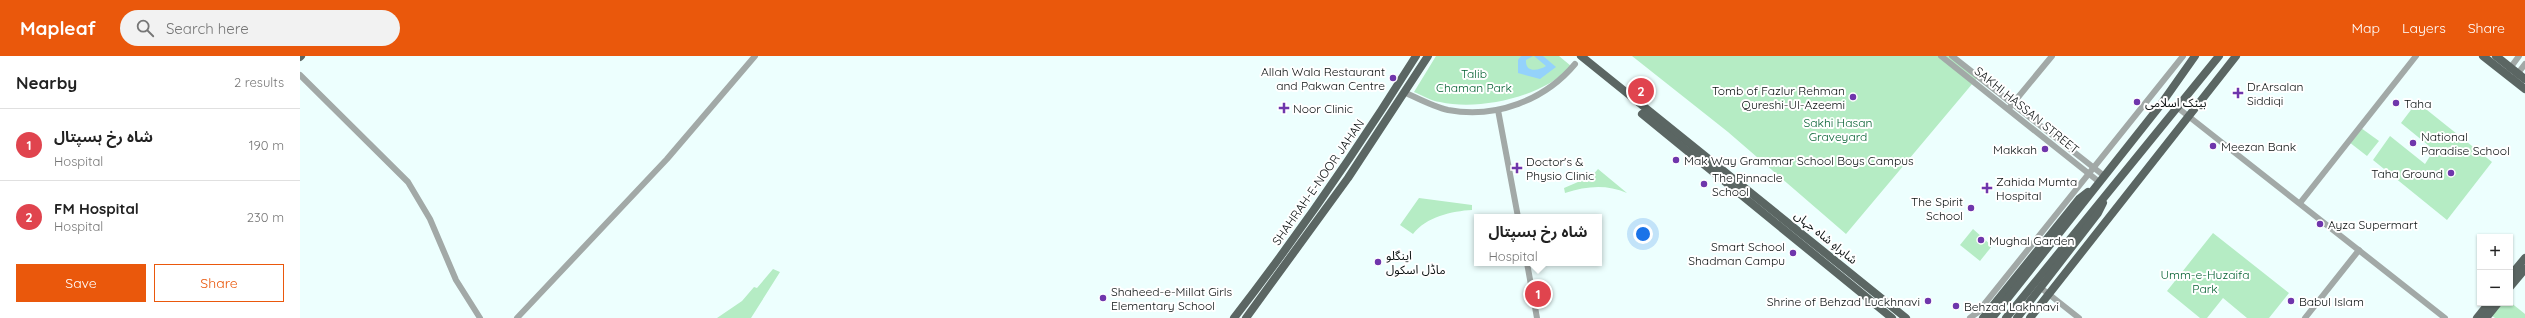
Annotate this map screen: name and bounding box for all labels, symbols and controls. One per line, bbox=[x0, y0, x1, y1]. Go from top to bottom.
search box bbox=[120, 10, 400, 46]
text: Mapleaf bbox=[20, 16, 96, 40]
icon: search bbox=[134, 17, 156, 39]
text: Search here bbox=[166, 19, 249, 38]
text: Map bbox=[2351, 19, 2380, 37]
text: Layers bbox=[2402, 19, 2446, 37]
text: Share bbox=[2468, 19, 2505, 37]
street label: SAKHI HASSAN STREET bbox=[1972, 63, 2082, 157]
place label: Allah Wala Restaurant and Pakwan Centre bbox=[1261, 64, 1385, 93]
park label: Talib Chaman Park bbox=[1436, 66, 1512, 95]
text: Nearby bbox=[16, 72, 77, 93]
marker: Allah Wala Restaurant and Pakwan Centre bbox=[1388, 73, 1398, 83]
text: 2 results bbox=[234, 74, 284, 90]
pin: 2 bbox=[1628, 76, 1654, 106]
place label: Dr.Arsalan Siddiqi bbox=[2247, 79, 2304, 108]
place label: Tomb of Fazlur Rehman Qureshi-Ul-Azeemi bbox=[1712, 83, 1845, 112]
marker: Dr.Arsalan Siddiqi bbox=[2232, 87, 2244, 99]
marker: Tomb of Fazlur Rehman Qureshi-Ul-Azeemi bbox=[1848, 92, 1858, 102]
place label: بینک اسلامی bbox=[2145, 95, 2206, 110]
place label: Taha bbox=[2404, 96, 2431, 111]
marker: بینک اسلامی bbox=[2132, 97, 2142, 107]
marker: Taha bbox=[2391, 98, 2401, 108]
place label: Noor Clinic bbox=[1293, 101, 1353, 116]
marker: Noor Clinic bbox=[1278, 102, 1290, 114]
park label: Sakhi Hasan Graveyard bbox=[1804, 115, 1872, 144]
street label: SHAHRAH-E-NOOR JAHAN bbox=[1269, 116, 1367, 248]
text: شاہ رخ ہسپتال bbox=[54, 127, 153, 146]
place label: National Paradise School bbox=[2421, 129, 2510, 158]
text: 1 bbox=[26, 137, 32, 153]
text: 190 m bbox=[249, 137, 284, 153]
marker: National Paradise School bbox=[2408, 138, 2418, 148]
place label: Meezan Bank bbox=[2221, 139, 2296, 154]
marker: Meezan Bank bbox=[2208, 141, 2218, 151]
place label: Makkah bbox=[1993, 142, 2037, 157]
marker: Makkah bbox=[2040, 144, 2050, 154]
text: Hospital bbox=[54, 153, 103, 169]
place label: Mak Way Grammar School Boys Campus bbox=[1684, 153, 1914, 168]
place label: Doctor's & Physio Clinic bbox=[1526, 154, 1594, 183]
marker: Mak Way Grammar School Boys Campus bbox=[1671, 155, 1681, 165]
marker: Doctor's & Physio Clinic bbox=[1511, 162, 1523, 174]
place label: Taha Ground bbox=[2371, 166, 2443, 181]
marker: Taha Ground bbox=[2446, 168, 2456, 178]
place label: The Pinnacle School bbox=[1712, 170, 1783, 199]
place label: Zahida Mumta Hospital bbox=[1996, 174, 2077, 203]
marker: The Pinnacle School bbox=[1699, 179, 1709, 189]
marker: Zahida Mumta Hospital bbox=[1981, 182, 1993, 194]
place label: The Spirit School bbox=[1911, 194, 1963, 223]
text: FM Hospital bbox=[54, 199, 139, 218]
marker: The Spirit School bbox=[1966, 203, 1976, 213]
street label: شاہراہِ شاہ جہاں bbox=[1791, 207, 1861, 268]
text: 2 bbox=[25, 209, 33, 225]
text: 230 m bbox=[247, 209, 284, 225]
popup bbox=[1474, 214, 1602, 266]
place label: Ayza Supermart bbox=[2328, 217, 2418, 232]
text: Hospital bbox=[54, 218, 103, 234]
marker: Ayza Supermart bbox=[2315, 219, 2325, 229]
text: شاہ رخ ہسپتال bbox=[1488, 222, 1588, 241]
your location bbox=[1633, 224, 1653, 244]
place label: Mughal Garden bbox=[1989, 233, 2074, 248]
map controls bbox=[2477, 234, 2513, 306]
button: + bbox=[2477, 234, 2513, 270]
marker: Mughal Garden bbox=[1976, 235, 1986, 245]
place label: Smart School Shadman Campu bbox=[1688, 239, 1785, 268]
place label: اینگلو ماڈل اسکول bbox=[1386, 248, 1446, 277]
text: Hospital bbox=[1488, 248, 1538, 264]
marker: Smart School Shadman Campu bbox=[1788, 248, 1798, 258]
marker: اینگلو ماڈل اسکول bbox=[1373, 257, 1383, 267]
button: Save bbox=[16, 264, 146, 302]
button: Share bbox=[154, 264, 284, 302]
park label: Umm-e-Huzaifa Park bbox=[2160, 267, 2250, 296]
button: − bbox=[2477, 270, 2513, 306]
pin: 1 bbox=[1525, 279, 1551, 309]
place label: Shaheed-e-Millat Girls Elementary School bbox=[1111, 284, 1233, 313]
marker: Shaheed-e-Millat Girls Elementary School bbox=[1098, 293, 1108, 303]
place label: Shrine of Behzad Luckhnavi bbox=[1767, 294, 1920, 309]
place label: Babul Islam bbox=[2299, 294, 2364, 309]
marker: Shrine of Behzad Luckhnavi bbox=[1923, 296, 1933, 306]
marker: Babul Islam bbox=[2286, 296, 2296, 306]
place label: Behzad Lakhnavi bbox=[1964, 299, 2059, 314]
marker: Behzad Lakhnavi bbox=[1951, 301, 1961, 311]

